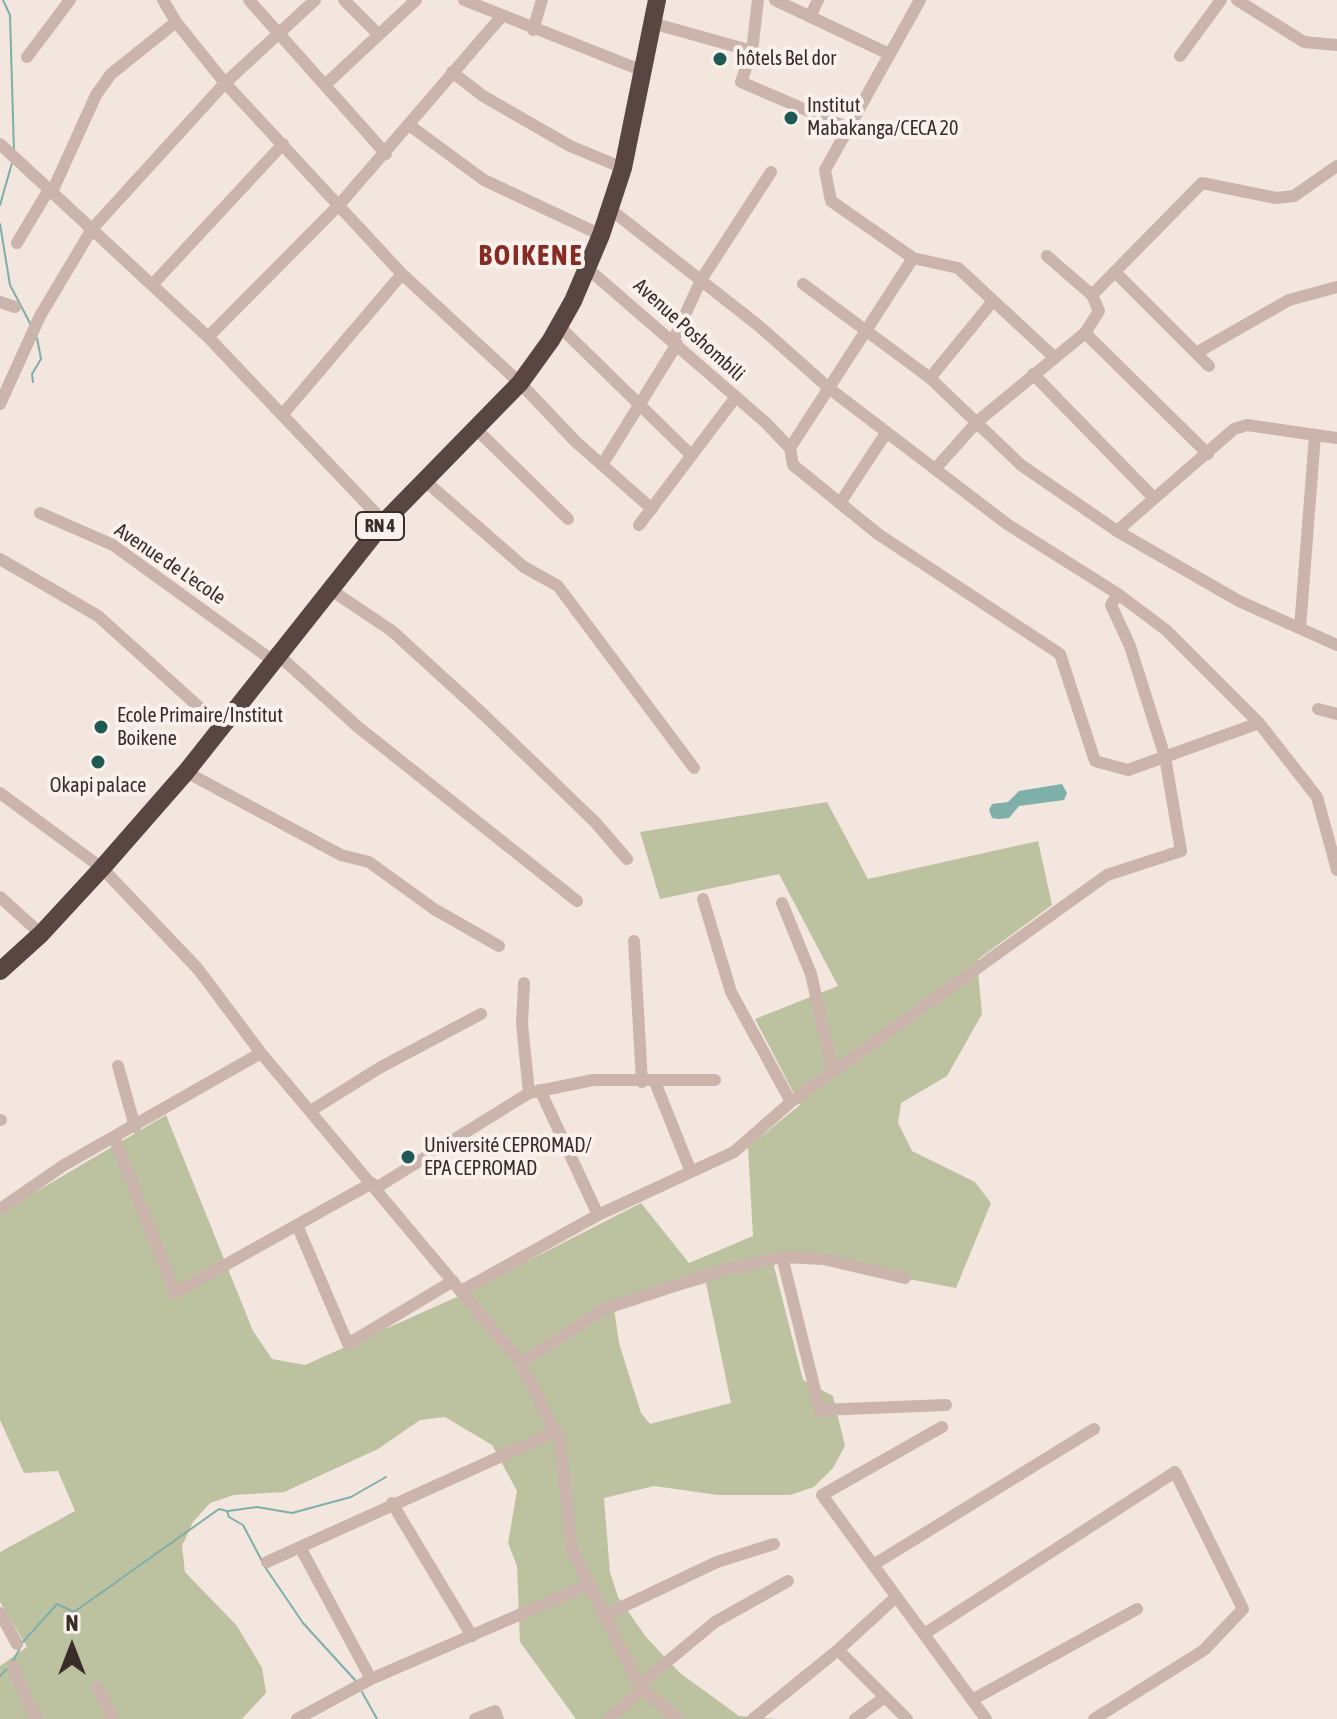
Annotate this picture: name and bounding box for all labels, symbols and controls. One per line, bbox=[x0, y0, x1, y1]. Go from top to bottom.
place label: hôtels Bel dor bbox=[736, 47, 836, 71]
marker: hôtels Bel dor bbox=[711, 50, 729, 68]
place label: Institut Mabakanga/CECA 20 bbox=[807, 94, 958, 141]
marker: Institut Mabakanga/CECA 20 bbox=[782, 109, 800, 127]
district label: BOIKENE bbox=[479, 239, 583, 273]
street label: Avenue Poshombili bbox=[628, 274, 750, 386]
road number: RN 4 bbox=[356, 512, 404, 540]
street label: Avenue de L'ecole bbox=[110, 518, 230, 610]
place label: Ecole Primaire/Institut Boikene bbox=[117, 704, 283, 751]
marker: Ecole Primaire/Institut Boikene bbox=[92, 718, 110, 736]
marker: Okapi palace bbox=[89, 753, 107, 771]
place label: Okapi palace bbox=[50, 774, 146, 798]
place label: Université CEPROMAD/ EPA CEPROMAD bbox=[424, 1134, 592, 1181]
marker: Université CEPROMAD/ EPA CEPROMAD bbox=[399, 1148, 417, 1166]
north arrow bbox=[32, 1607, 112, 1687]
text: N bbox=[66, 1610, 78, 1636]

